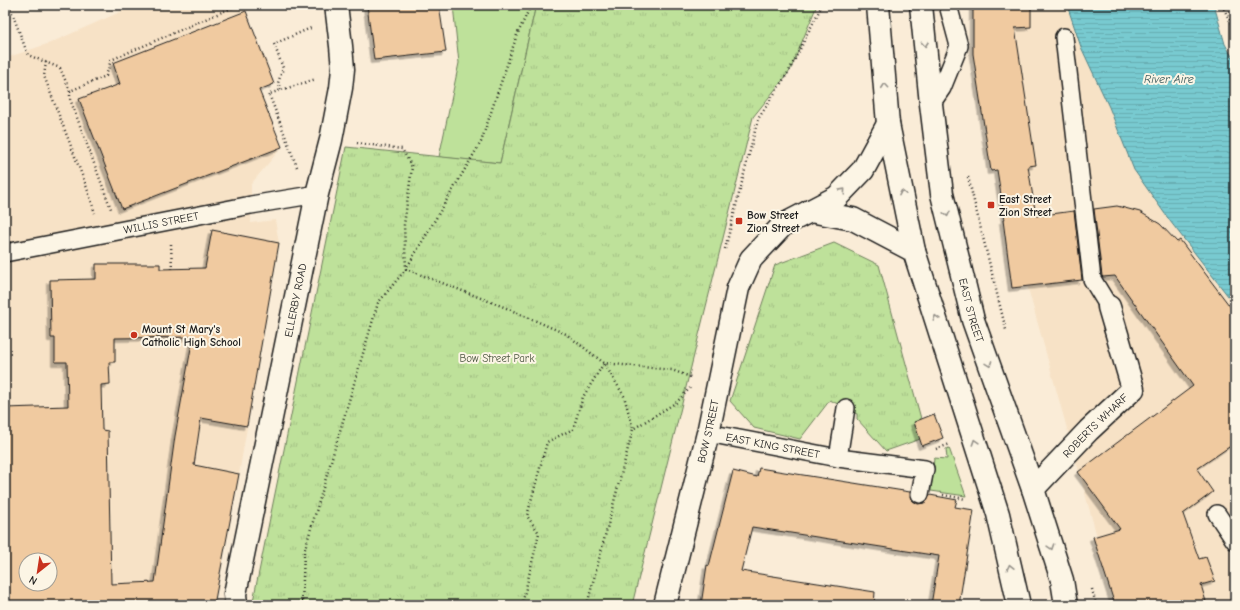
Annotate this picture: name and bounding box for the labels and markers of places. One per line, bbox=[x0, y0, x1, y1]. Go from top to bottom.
place label: East Street Zion Street bbox=[999, 193, 1052, 219]
marker: East Street Zion Street bbox=[986, 200, 996, 210]
place label: Bow Street Zion Street bbox=[747, 209, 800, 235]
marker: Bow Street Zion Street bbox=[734, 216, 744, 226]
place label: Mount St Mary's Catholic High School bbox=[142, 323, 241, 349]
marker: Mount St Mary's Catholic High School bbox=[129, 330, 139, 340]

